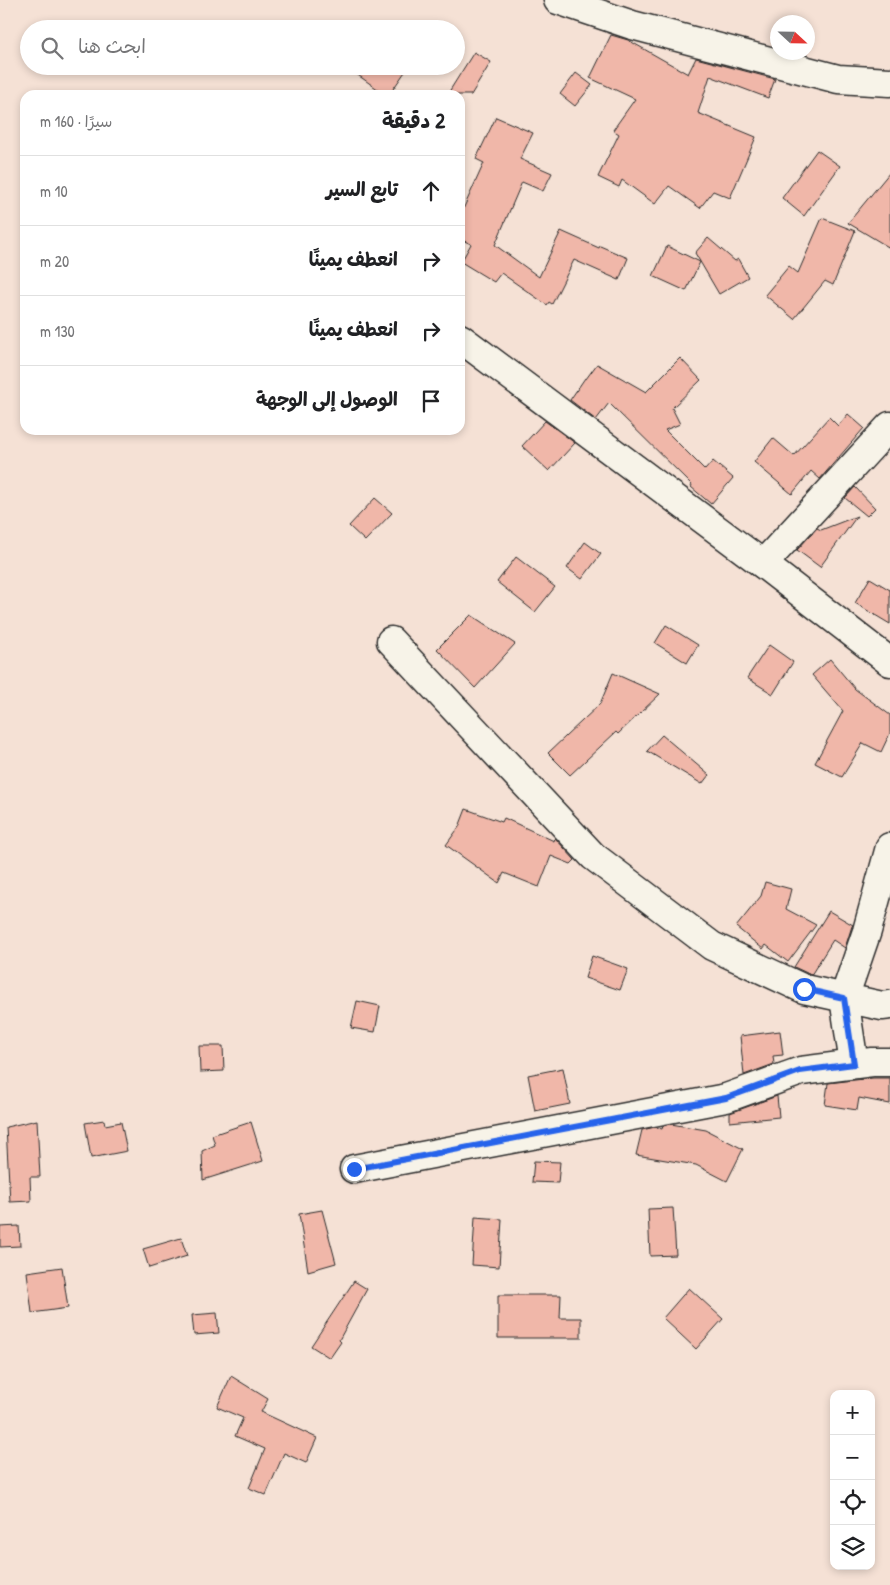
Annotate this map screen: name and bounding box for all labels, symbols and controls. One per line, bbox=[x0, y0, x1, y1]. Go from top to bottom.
north arrow bbox=[770, 15, 815, 60]
search box bbox=[20, 20, 465, 75]
text: ابحث هنا bbox=[78, 33, 146, 59]
icon: search bbox=[38, 34, 66, 62]
text: 2 دقيقة bbox=[382, 106, 445, 135]
text: سيرًا · 160 m bbox=[40, 110, 112, 132]
text: تابع السير bbox=[326, 176, 398, 202]
icon: ahead bbox=[417, 177, 445, 205]
text: 10 m bbox=[40, 180, 68, 202]
text: انعطف يمينًا bbox=[309, 246, 398, 272]
icon: right bbox=[417, 247, 445, 275]
text: 20 m bbox=[40, 250, 69, 272]
text: انعطف يمينًا bbox=[309, 316, 398, 342]
icon: right bbox=[417, 317, 445, 345]
text: 130 m bbox=[40, 320, 75, 342]
text: الوصول إلى الوجهة bbox=[256, 386, 398, 412]
icon: arrive bbox=[417, 387, 445, 415]
route start bbox=[793, 978, 816, 1001]
route end bbox=[343, 1158, 366, 1181]
map controls bbox=[830, 1390, 875, 1570]
button: + bbox=[830, 1390, 875, 1435]
button: − bbox=[830, 1435, 875, 1480]
button: locate bbox=[830, 1480, 875, 1525]
button: layers bbox=[830, 1525, 875, 1570]

